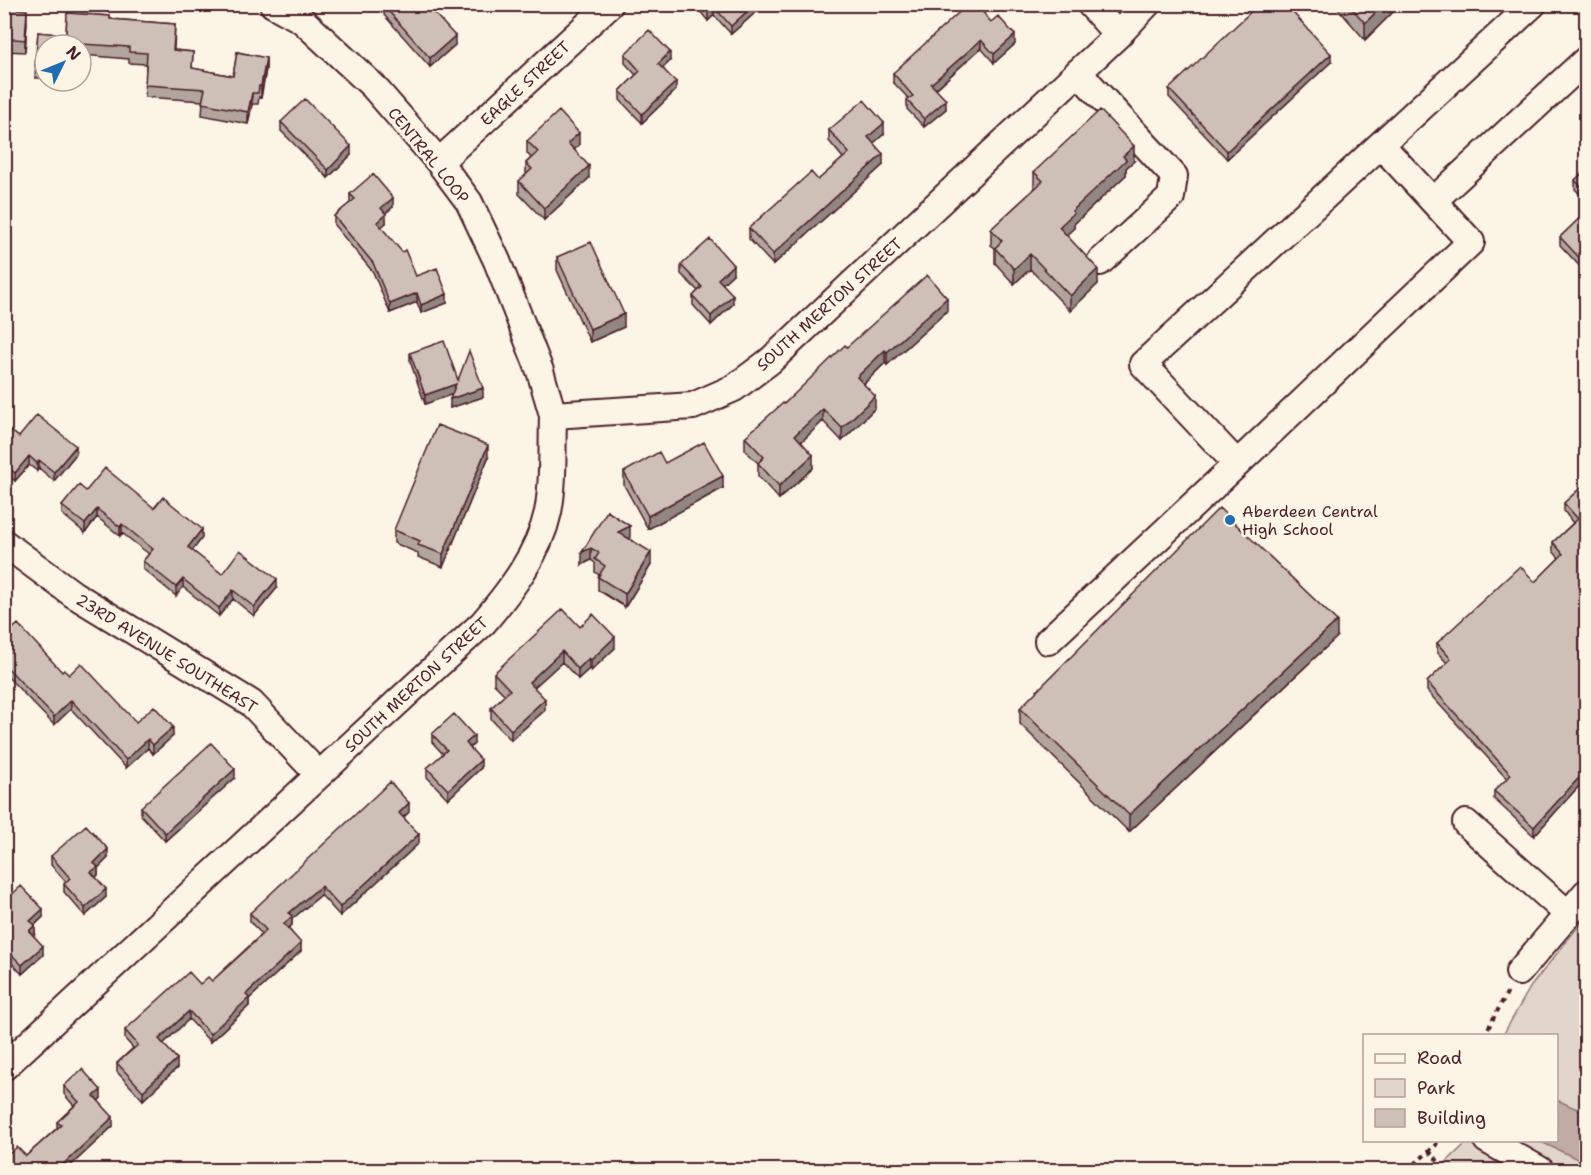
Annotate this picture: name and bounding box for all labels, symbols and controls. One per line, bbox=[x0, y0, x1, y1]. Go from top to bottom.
north arrow bbox=[33, 33, 93, 93]
street label: EAGLE STREET bbox=[476, 36, 575, 130]
text: N bbox=[62, 41, 86, 65]
street label: CENTRAL LOOP bbox=[383, 103, 474, 208]
street label: SOUTH MERTON STREET bbox=[752, 233, 907, 376]
place label: Aberdeen Central High School bbox=[1242, 501, 1378, 540]
marker: Aberdeen Central High School bbox=[1223, 513, 1237, 527]
street label: 23RD AVENUE SOUTHEAST bbox=[72, 589, 261, 718]
street label: SOUTH MERTON STREET bbox=[340, 612, 493, 757]
legend bbox=[1363, 1034, 1558, 1142]
text: Road bbox=[1417, 1046, 1462, 1070]
text: Park bbox=[1417, 1076, 1456, 1100]
text: Building bbox=[1417, 1106, 1486, 1130]

